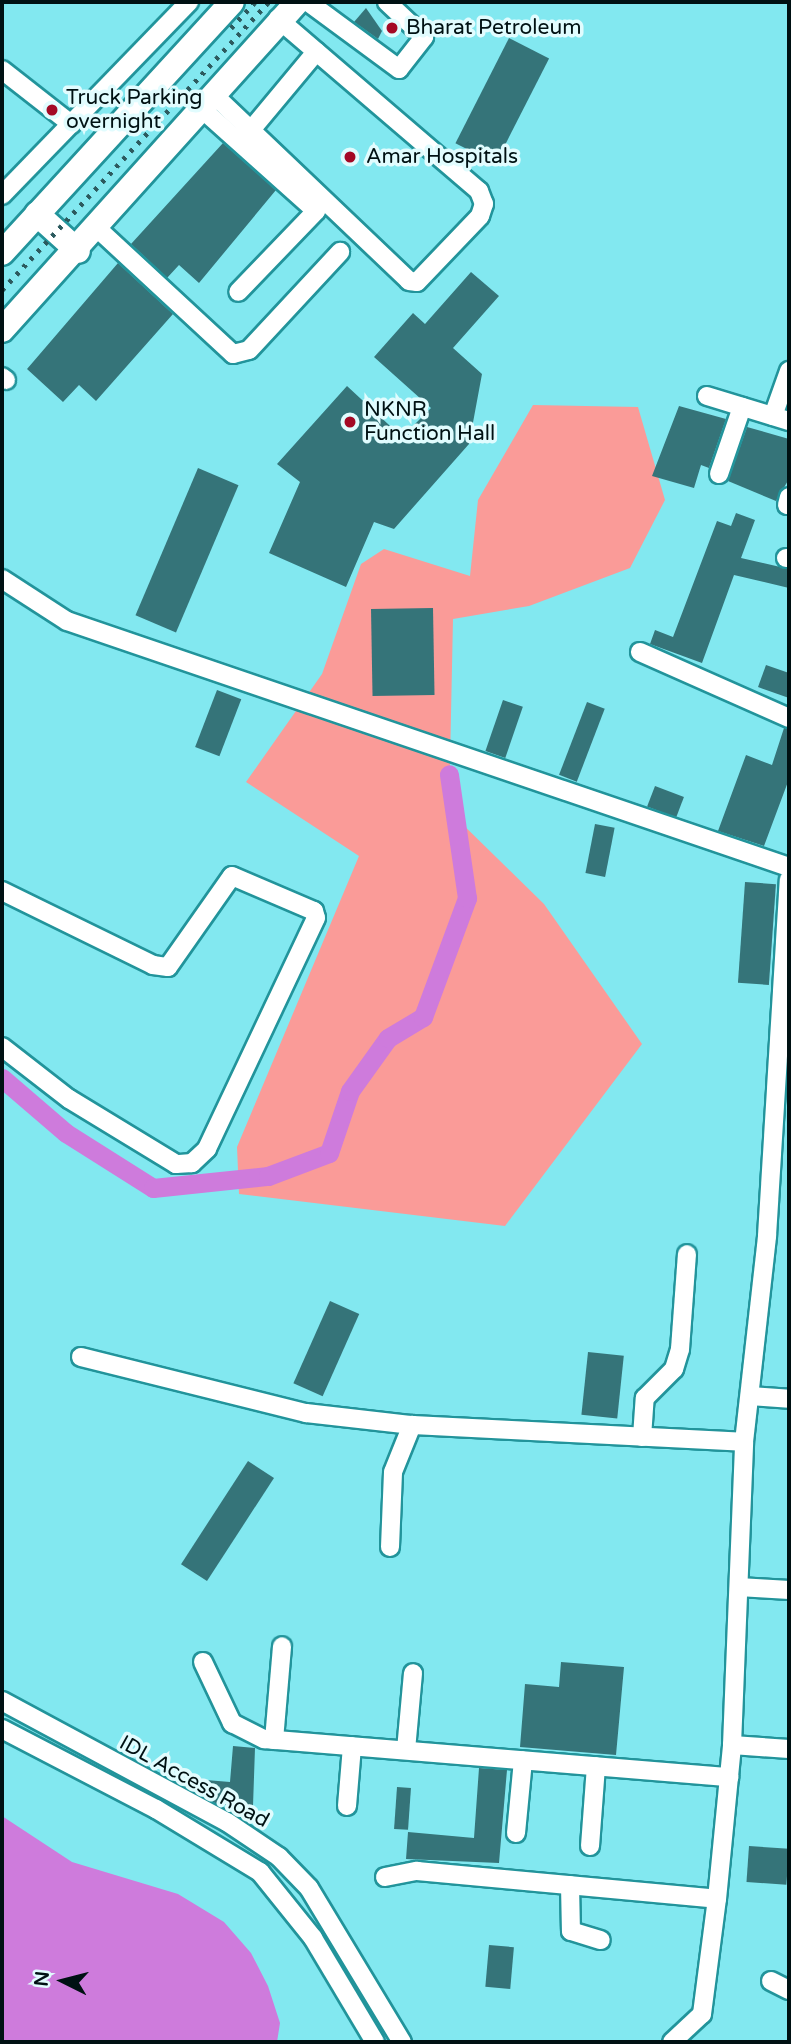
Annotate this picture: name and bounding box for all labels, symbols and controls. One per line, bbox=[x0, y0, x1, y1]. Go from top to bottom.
place label: Bharat Petroleum bbox=[406, 15, 581, 41]
marker: Bharat Petroleum bbox=[384, 20, 400, 36]
place label: Truck Parking overnight bbox=[66, 85, 203, 135]
marker: Truck Parking overnight bbox=[44, 102, 60, 118]
place label: Amar Hospitals bbox=[366, 144, 518, 170]
marker: Amar Hospitals bbox=[340, 147, 360, 167]
place label: NKNR Function Hall bbox=[364, 397, 495, 447]
marker: NKNR Function Hall bbox=[342, 414, 358, 430]
street label: IDL Access Road bbox=[115, 1730, 273, 1834]
north arrow bbox=[28, 1946, 98, 2016]
text: N bbox=[30, 1970, 54, 1988]

